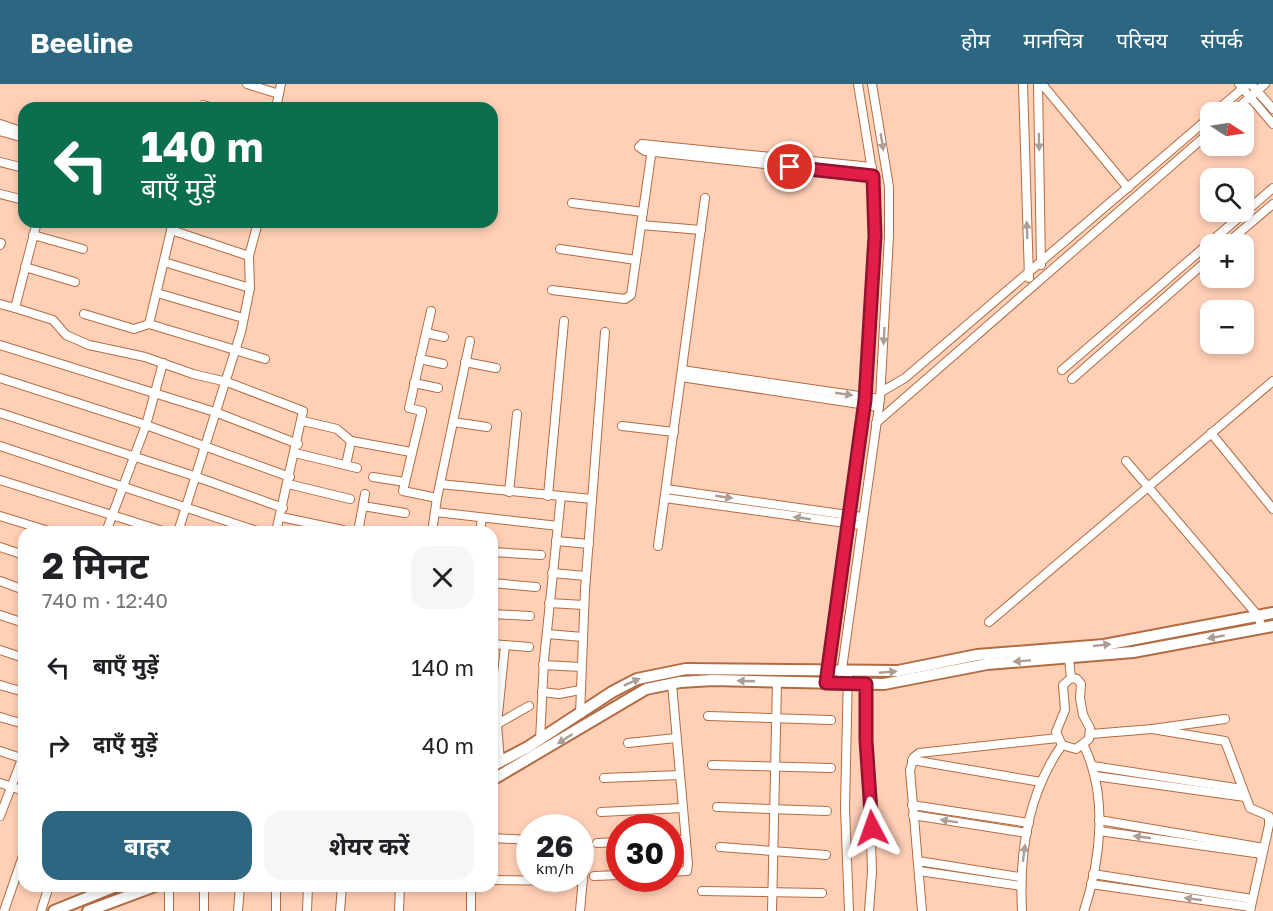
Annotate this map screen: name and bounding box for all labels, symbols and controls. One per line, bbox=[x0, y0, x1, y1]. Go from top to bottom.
text: Beeline bbox=[30, 26, 133, 59]
text: होम bbox=[961, 27, 990, 53]
text: मानचित्र bbox=[1023, 27, 1083, 53]
text: परिचय bbox=[1116, 27, 1168, 53]
text: संपर्क bbox=[1201, 27, 1243, 53]
north arrow bbox=[1200, 102, 1254, 156]
map controls bbox=[1200, 102, 1254, 354]
text: 140 m bbox=[141, 121, 263, 171]
icon: left bbox=[42, 126, 120, 204]
one-way arrow bbox=[877, 132, 886, 151]
one-way arrow bbox=[1035, 133, 1044, 152]
pin bbox=[764, 141, 815, 192]
icon: arrive bbox=[773, 150, 806, 183]
button: search bbox=[1200, 168, 1254, 222]
text: बाएँ मुड़ें bbox=[141, 172, 216, 204]
one-way arrow bbox=[1022, 221, 1032, 240]
button: + bbox=[1200, 234, 1254, 288]
button: − bbox=[1200, 300, 1254, 354]
one-way arrow bbox=[879, 326, 888, 345]
one-way arrow bbox=[835, 389, 854, 398]
one-way arrow bbox=[715, 493, 734, 502]
one-way arrow bbox=[793, 514, 812, 523]
text: 2 मिनट bbox=[42, 544, 149, 587]
button: close bbox=[411, 546, 474, 609]
text: 740 m · 12:40 bbox=[42, 588, 168, 612]
one-way arrow bbox=[1206, 633, 1225, 642]
one-way arrow bbox=[1092, 640, 1111, 650]
icon: left bbox=[42, 651, 75, 684]
text: बाएँ मुड़ें bbox=[93, 652, 159, 679]
text: 140 m bbox=[411, 654, 474, 681]
one-way arrow bbox=[1013, 657, 1032, 666]
one-way arrow bbox=[878, 667, 897, 676]
one-way arrow bbox=[736, 676, 755, 686]
one-way arrow bbox=[623, 677, 641, 687]
icon: right bbox=[42, 729, 75, 762]
text: दाएँ मुड़ें bbox=[93, 730, 158, 757]
text: 40 m bbox=[422, 732, 474, 759]
one-way arrow bbox=[557, 733, 573, 744]
position arrow bbox=[840, 796, 904, 860]
button: बाहर bbox=[42, 811, 252, 880]
button: शेयर करें bbox=[264, 811, 474, 880]
speed limit sign: 30 bbox=[606, 814, 684, 892]
one-way arrow bbox=[940, 816, 959, 825]
text: 26 bbox=[536, 828, 574, 864]
one-way arrow bbox=[1132, 832, 1151, 841]
one-way arrow bbox=[1019, 843, 1029, 862]
text: km/h bbox=[536, 859, 574, 877]
one-way arrow bbox=[1183, 894, 1202, 903]

